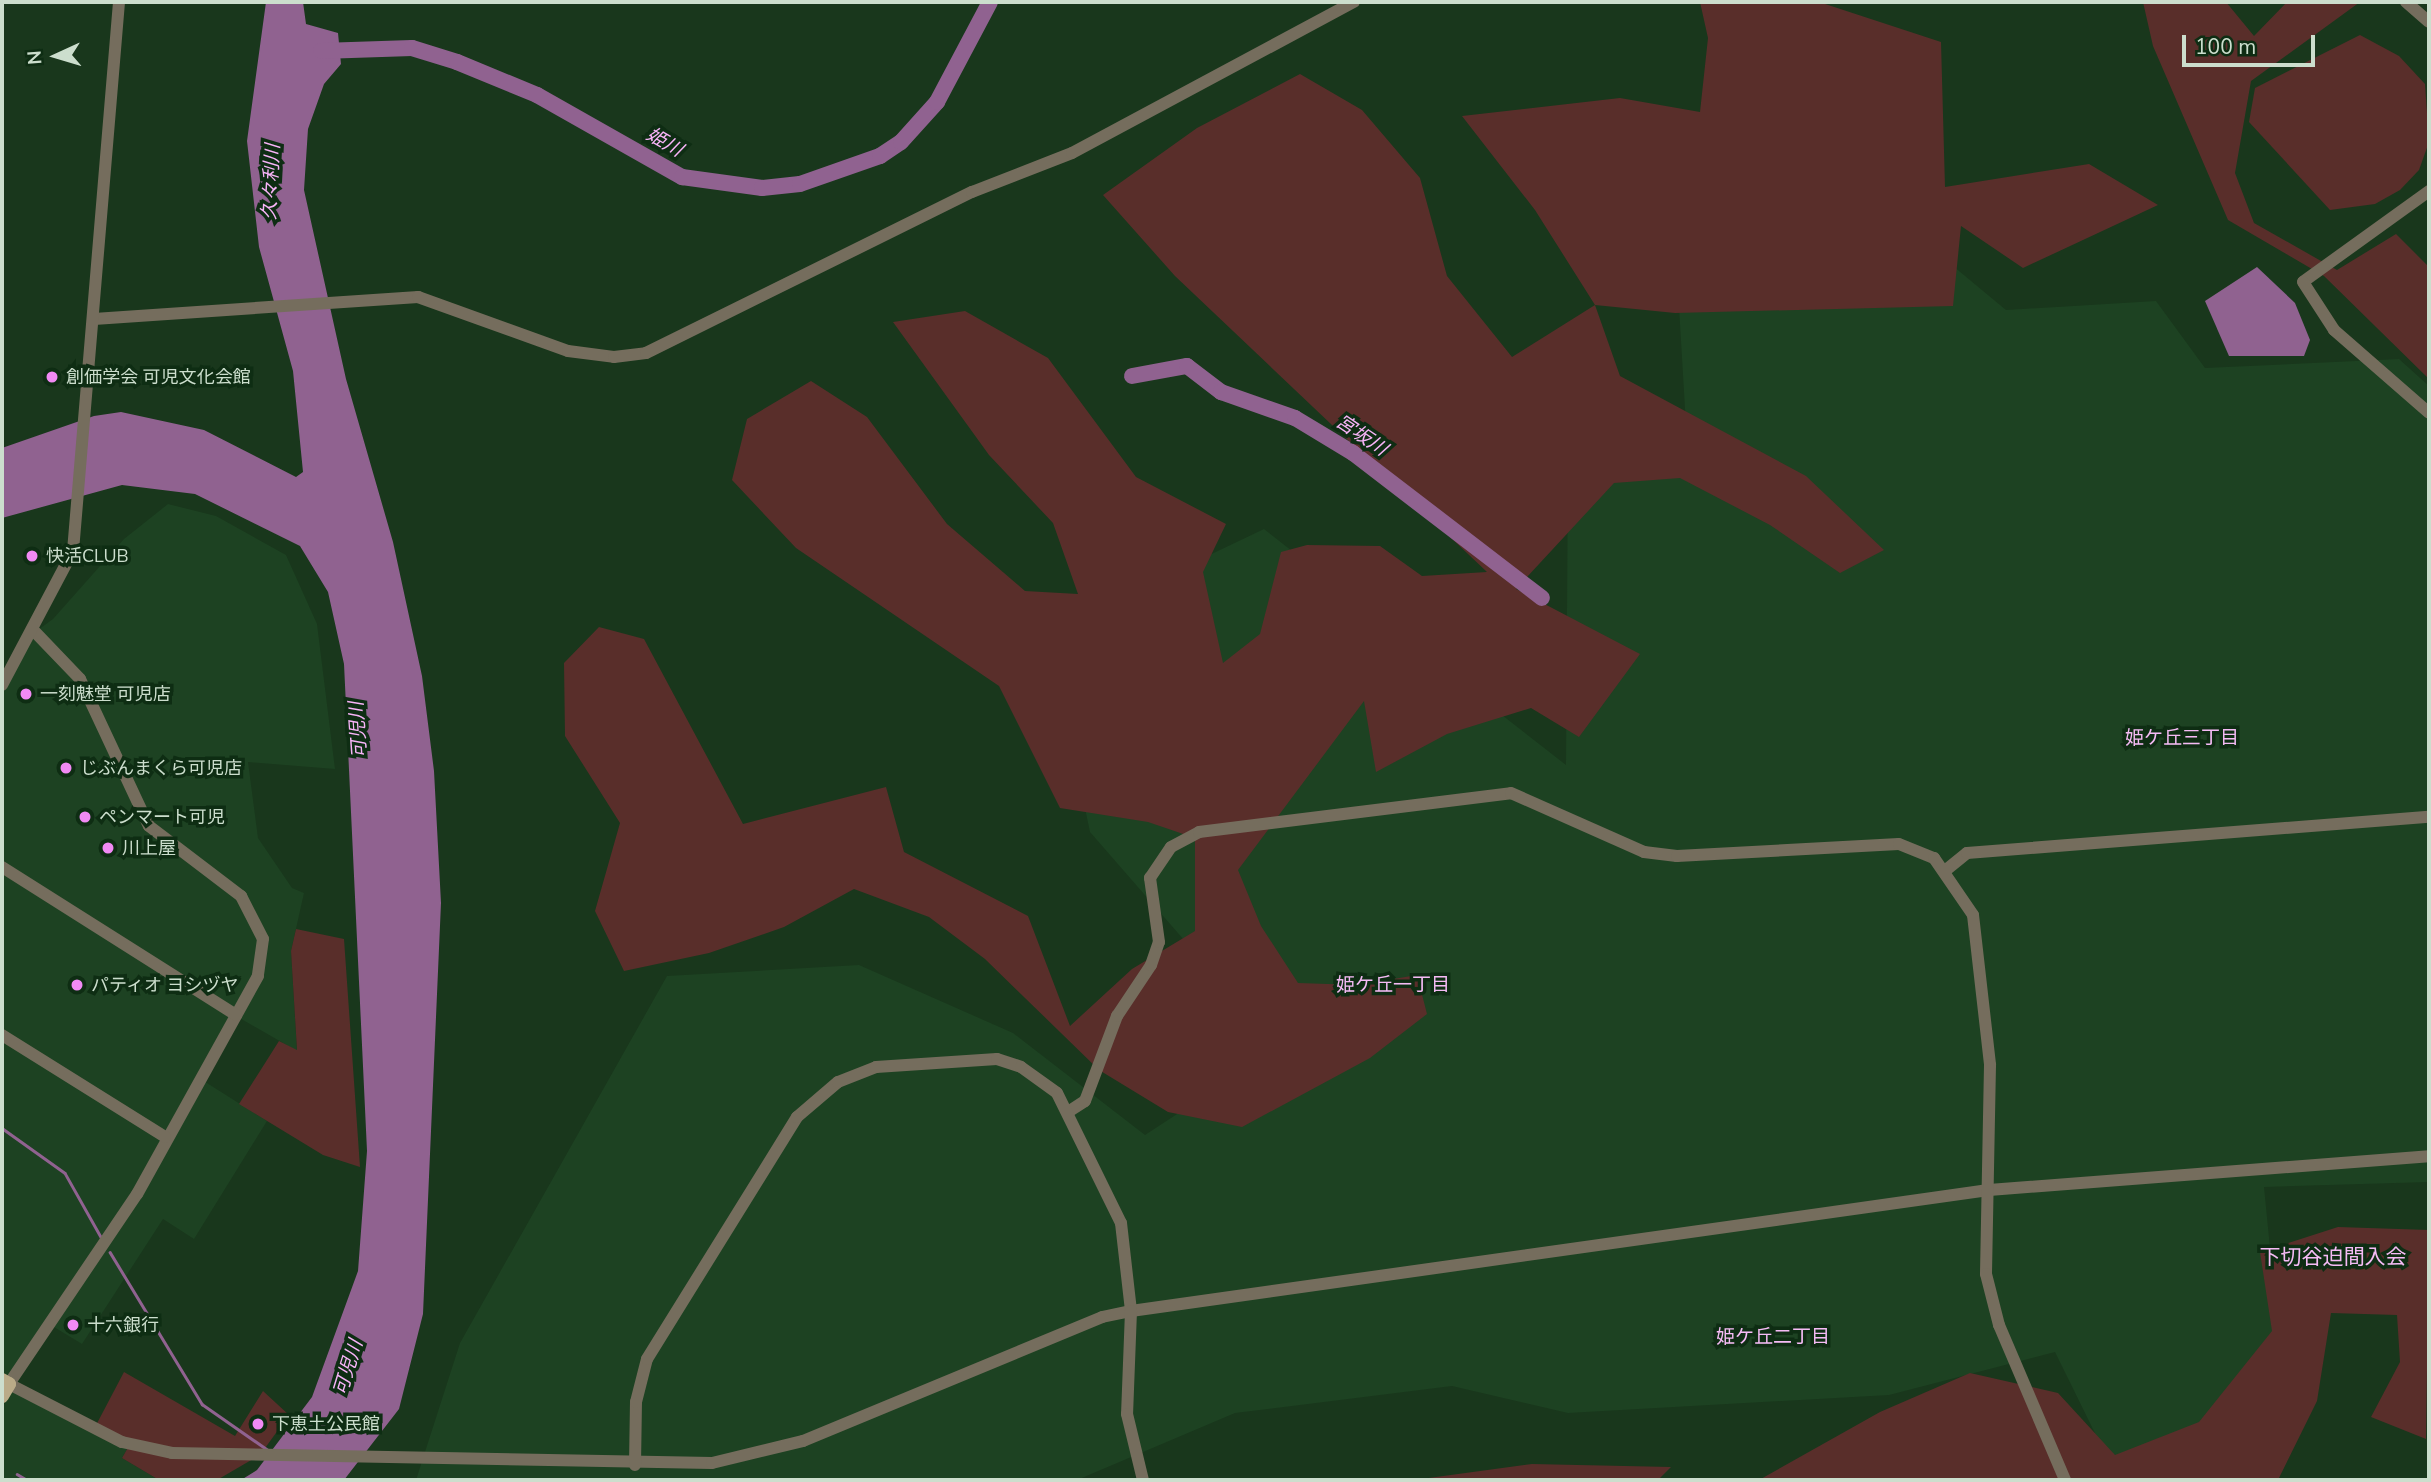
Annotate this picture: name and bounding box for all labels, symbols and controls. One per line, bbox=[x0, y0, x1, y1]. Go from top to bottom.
north arrow bbox=[21, 21, 91, 91]
scale bar bbox=[2186, 21, 2319, 65]
text: 100 m bbox=[2195, 33, 2256, 61]
text: N bbox=[22, 49, 49, 65]
water label: 姫川 bbox=[642, 124, 686, 162]
water label: 久々利川 bbox=[259, 143, 285, 221]
place label: 創価学会 可児文化会館 bbox=[66, 366, 251, 388]
marker: 創価学会 可児文化会館 bbox=[44, 369, 60, 385]
water label: 宮坂川 bbox=[1331, 411, 1391, 461]
place label: 快活CLUB bbox=[46, 545, 129, 567]
marker: 快活CLUB bbox=[24, 548, 40, 564]
place label: 一刻魅堂 可児店 bbox=[40, 683, 171, 705]
marker: 一刻魅堂 可児店 bbox=[18, 686, 34, 702]
water label: 可児川 bbox=[346, 701, 372, 759]
district label: 姫ケ丘三丁目 bbox=[2125, 728, 2239, 750]
place label: じぶんまくら可児店 bbox=[80, 757, 242, 779]
marker: じぶんまくら可児店 bbox=[58, 760, 74, 776]
place label: ペンマート可児 bbox=[99, 806, 225, 828]
marker: ペンマート可児 bbox=[77, 809, 93, 825]
place label: 川上屋 bbox=[122, 837, 176, 859]
marker: 川上屋 bbox=[100, 840, 116, 856]
place label: パティオ ヨシヅヤ bbox=[91, 974, 240, 996]
district label: 姫ケ丘一丁目 bbox=[1336, 975, 1450, 997]
marker: パティオ ヨシヅヤ bbox=[69, 977, 85, 993]
district label: 下切谷迫間入会 bbox=[2260, 1244, 2406, 1270]
place label: 十六銀行 bbox=[87, 1314, 159, 1336]
marker: 十六銀行 bbox=[65, 1317, 81, 1333]
district label: 姫ケ丘二丁目 bbox=[1716, 1327, 1830, 1349]
water label: 可児川 bbox=[330, 1337, 368, 1399]
place label: 下恵土公民館 bbox=[272, 1413, 380, 1435]
marker: 下恵土公民館 bbox=[250, 1416, 266, 1432]

